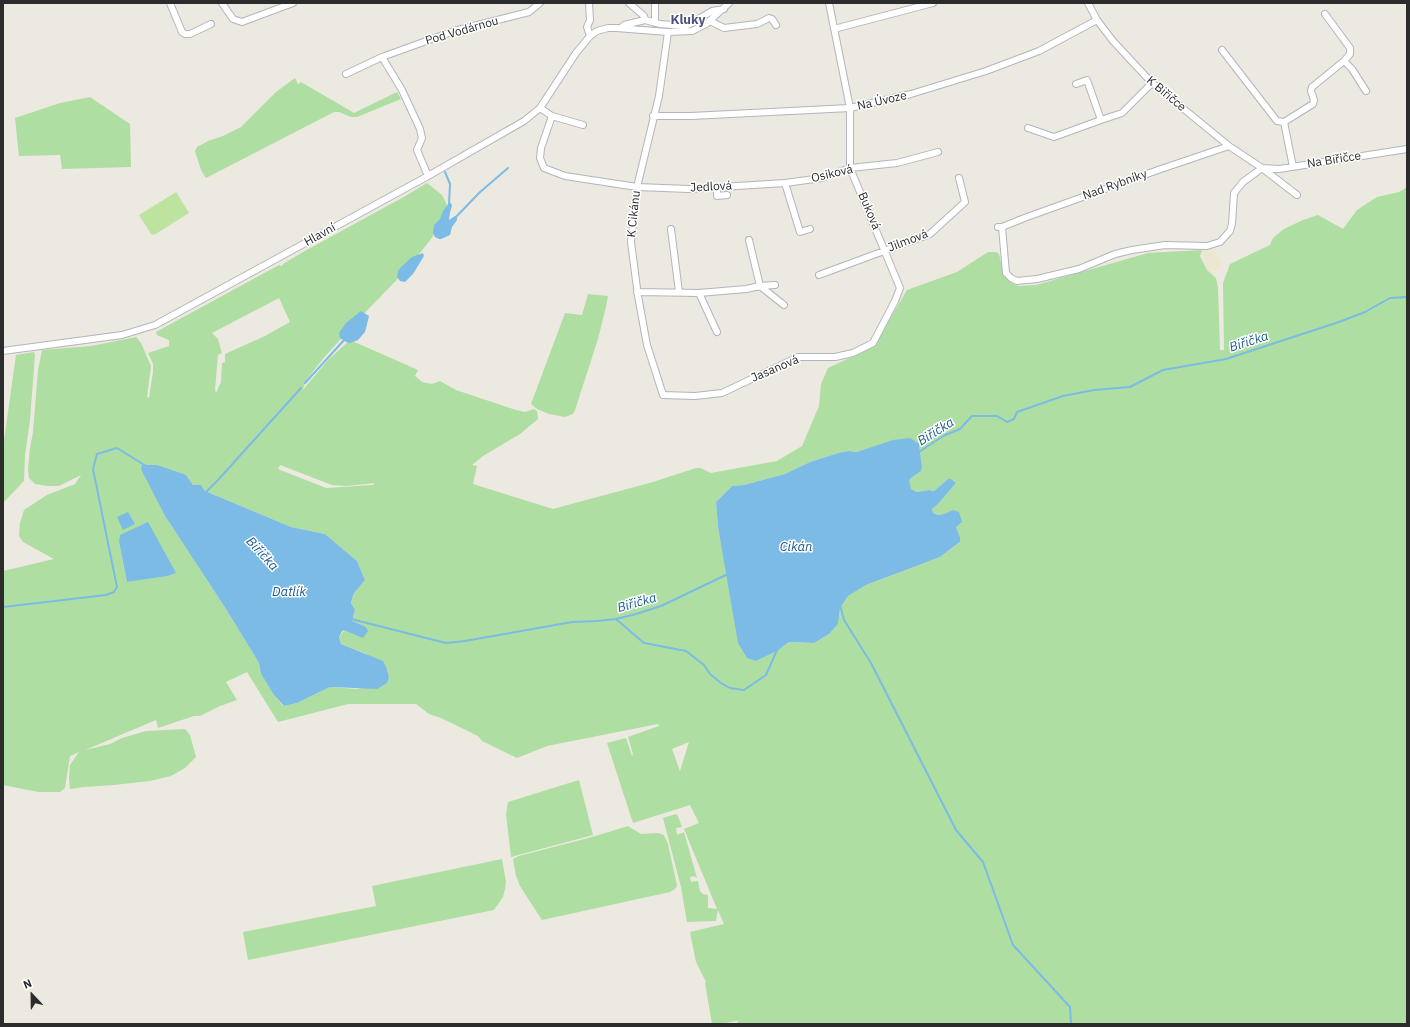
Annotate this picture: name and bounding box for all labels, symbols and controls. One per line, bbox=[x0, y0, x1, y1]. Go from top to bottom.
district label: Kluky bbox=[671, 12, 705, 28]
street label: Pod Vodárnou bbox=[424, 14, 500, 48]
street label: K Biřičce bbox=[1143, 73, 1189, 115]
street label: Na Úvoze bbox=[856, 88, 908, 114]
street label: Na Biřičce bbox=[1306, 149, 1362, 171]
street label: Osiková bbox=[810, 162, 854, 186]
street label: Nad Rybníky bbox=[1081, 167, 1149, 203]
street label: Jedlová bbox=[690, 179, 732, 195]
street label: K Cikánu bbox=[624, 190, 644, 238]
street label: Buková bbox=[855, 190, 883, 232]
street label: Hlavní bbox=[302, 221, 338, 249]
street label: Jilmová bbox=[886, 227, 930, 255]
water label: Biřička bbox=[1227, 328, 1271, 356]
street label: Jasanová bbox=[749, 353, 801, 385]
water label: Biřička bbox=[915, 415, 957, 449]
water label: Biřička bbox=[243, 534, 281, 574]
water label: Cikán bbox=[780, 539, 812, 555]
water label: Datlík bbox=[272, 584, 306, 600]
water label: Biřička bbox=[616, 590, 658, 616]
north arrow bbox=[12, 975, 52, 1015]
text: N bbox=[21, 976, 34, 992]

